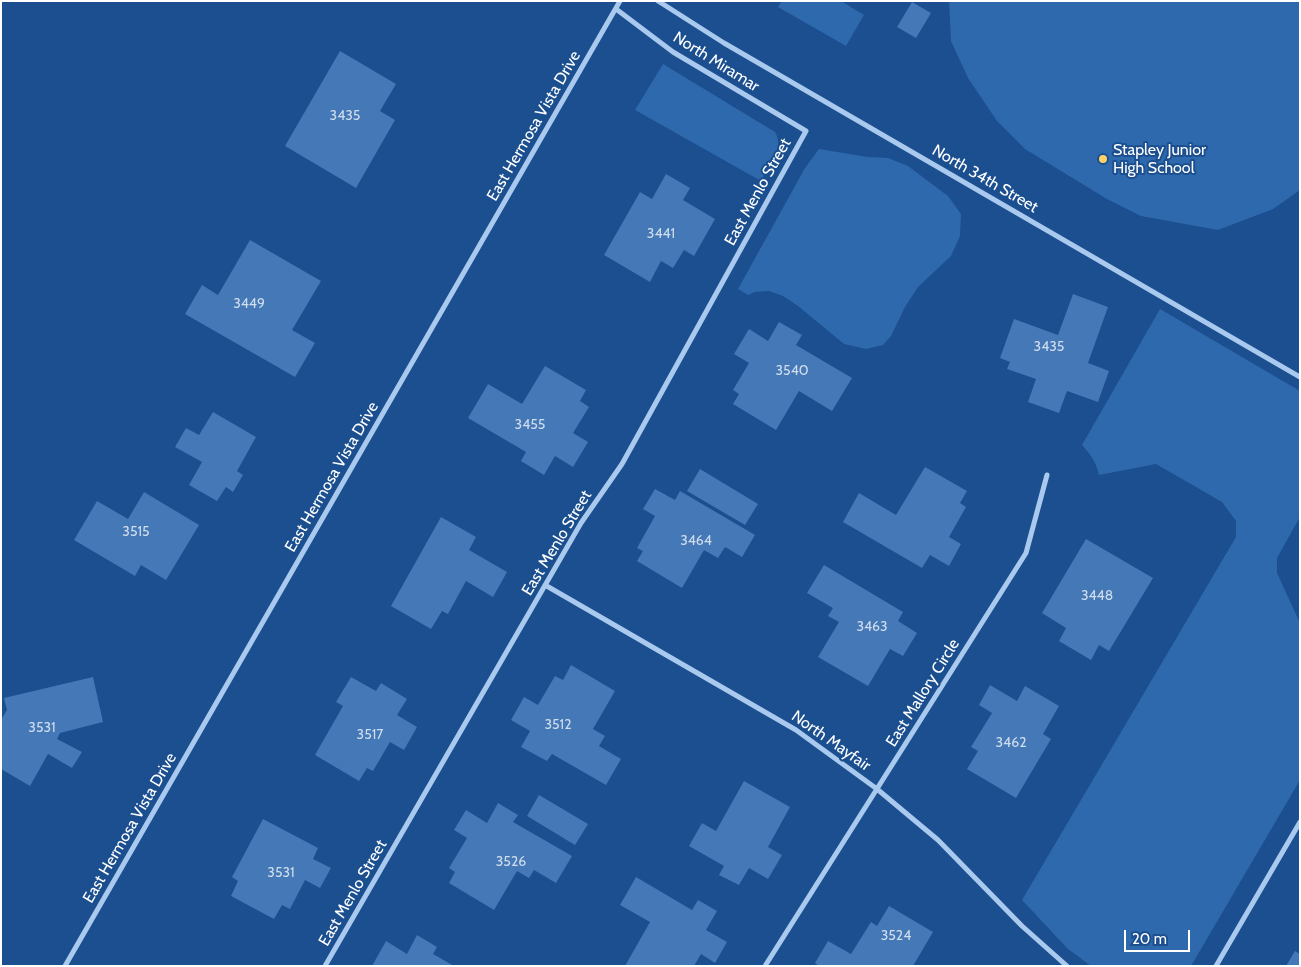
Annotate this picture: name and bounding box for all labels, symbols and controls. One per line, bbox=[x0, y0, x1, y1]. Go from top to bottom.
street label: North Miramar bbox=[669, 28, 763, 96]
street label: East Hermosa Vista Drive bbox=[483, 47, 585, 205]
house number: 3435 bbox=[330, 108, 360, 124]
street label: East Menlo Street bbox=[721, 135, 795, 249]
place label: Stapley Junior High School bbox=[1113, 140, 1206, 178]
street label: North 34th Street bbox=[929, 141, 1041, 217]
marker: Stapley Junior High School bbox=[1097, 153, 1109, 165]
house number: 3441 bbox=[647, 226, 675, 242]
house number: 3449 bbox=[233, 296, 265, 312]
house number: 3435 bbox=[1034, 339, 1064, 355]
house number: 3540 bbox=[775, 363, 809, 379]
street label: East Hermosa Vista Drive bbox=[281, 398, 383, 556]
house number: 3455 bbox=[515, 417, 545, 433]
street label: East Menlo Street bbox=[518, 487, 596, 599]
house number: 3515 bbox=[122, 524, 150, 540]
house number: 3464 bbox=[680, 533, 712, 549]
house number: 3448 bbox=[1081, 588, 1113, 604]
house number: 3463 bbox=[856, 619, 888, 635]
street label: East Mallory Circle bbox=[882, 636, 964, 750]
street label: North Mayfair bbox=[788, 707, 874, 775]
house number: 3512 bbox=[544, 717, 572, 733]
house number: 3531 bbox=[28, 720, 56, 736]
house number: 3517 bbox=[357, 727, 383, 743]
house number: 3462 bbox=[996, 735, 1026, 751]
street label: East Hermosa Vista Drive bbox=[79, 749, 181, 907]
street label: East Menlo Street bbox=[315, 837, 391, 949]
house number: 3526 bbox=[496, 854, 526, 870]
house number: 3531 bbox=[267, 865, 295, 881]
scale bar bbox=[1126, 920, 1192, 952]
house number: 3524 bbox=[881, 928, 911, 944]
text: 20 m bbox=[1132, 930, 1167, 948]

